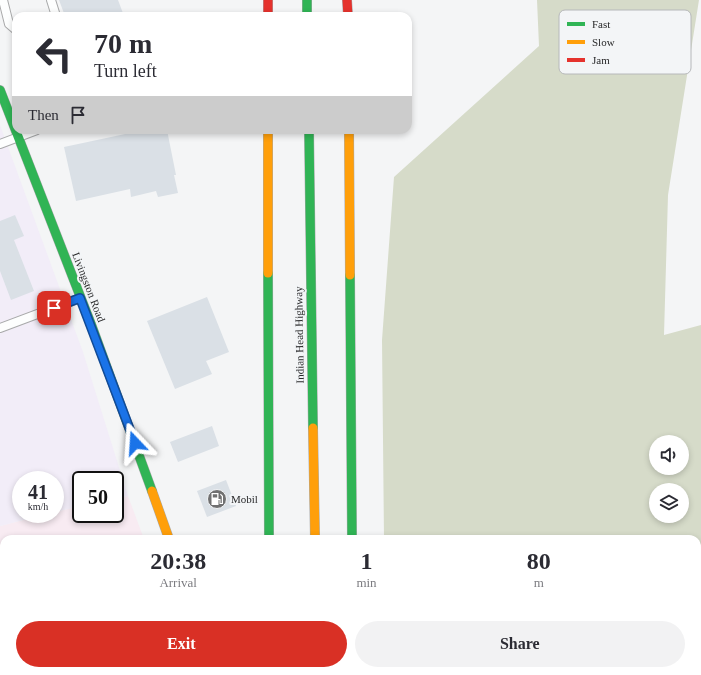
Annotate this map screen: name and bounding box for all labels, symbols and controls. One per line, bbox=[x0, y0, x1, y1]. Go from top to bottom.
legend bbox=[559, 10, 691, 74]
text: Fast bbox=[592, 18, 610, 30]
icon: left bbox=[28, 28, 80, 80]
text: 70 m bbox=[94, 28, 152, 59]
text: Slow bbox=[592, 36, 615, 48]
text: Jam bbox=[592, 54, 610, 66]
text: Turn left bbox=[94, 61, 157, 81]
icon: arrive bbox=[67, 104, 89, 126]
text: Then bbox=[28, 107, 59, 123]
street label: Livingston Road bbox=[70, 250, 108, 324]
street label: Indian Head Highway bbox=[292, 286, 306, 384]
pin bbox=[37, 291, 71, 325]
icon: arrive bbox=[43, 297, 65, 319]
position arrow bbox=[114, 422, 156, 464]
map controls bbox=[649, 435, 689, 523]
button: sound bbox=[649, 435, 689, 475]
speed limit sign: 50 bbox=[72, 471, 124, 523]
text: 41 bbox=[28, 481, 48, 503]
button: layers bbox=[649, 483, 689, 523]
fuel station icon: Mobil bbox=[206, 488, 228, 510]
place label: Mobil bbox=[231, 493, 258, 505]
text: km/h bbox=[28, 501, 48, 512]
text: 20:38 bbox=[150, 548, 206, 574]
text: 1 bbox=[360, 548, 372, 574]
text: 80 bbox=[527, 548, 551, 574]
text: Arrival bbox=[159, 575, 197, 590]
text: min bbox=[356, 575, 377, 590]
text: m bbox=[534, 575, 544, 590]
button: Exit bbox=[16, 621, 347, 667]
button: Share bbox=[355, 621, 685, 667]

